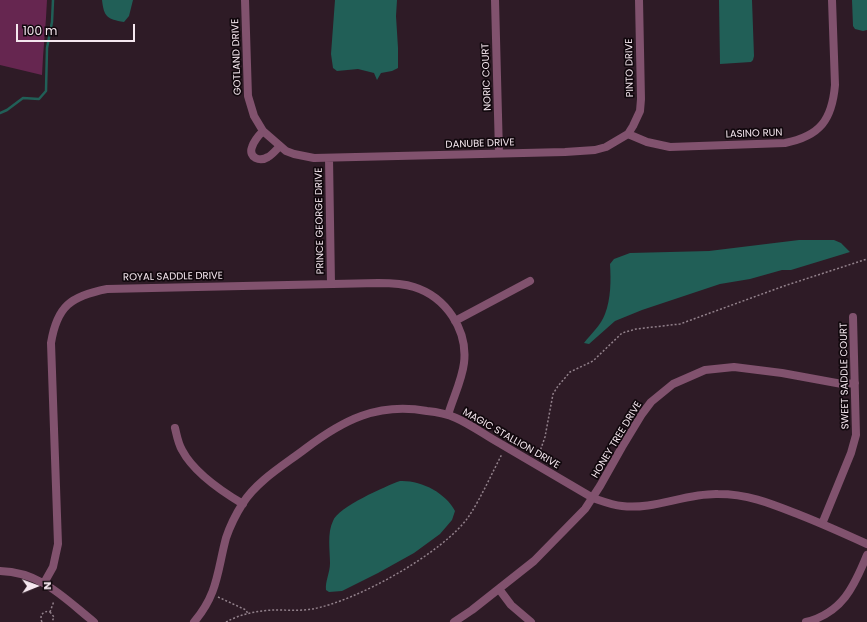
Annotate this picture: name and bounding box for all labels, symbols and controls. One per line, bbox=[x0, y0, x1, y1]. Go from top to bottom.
scale bar bbox=[18, 16, 137, 42]
street label: GOTLAND DRIVE bbox=[230, 19, 244, 95]
text: 100 m bbox=[23, 22, 57, 39]
street label: PINTO DRIVE bbox=[623, 39, 637, 97]
street label: NORIC COURT bbox=[480, 43, 494, 111]
street label: LASINO RUN bbox=[725, 127, 783, 141]
street label: DANUBE DRIVE bbox=[445, 137, 515, 151]
street label: PRINCE GEORGE DRIVE bbox=[313, 167, 327, 275]
street label: ROYAL SADDLE DRIVE bbox=[123, 270, 223, 284]
street label: SWEET SADDLE COURT bbox=[838, 323, 852, 429]
street label: HONEY TREE DRIVE bbox=[589, 399, 645, 481]
street label: MAGIC STALLION DRIVE bbox=[460, 406, 562, 472]
north arrow bbox=[16, 566, 56, 606]
text: N bbox=[40, 582, 56, 590]

